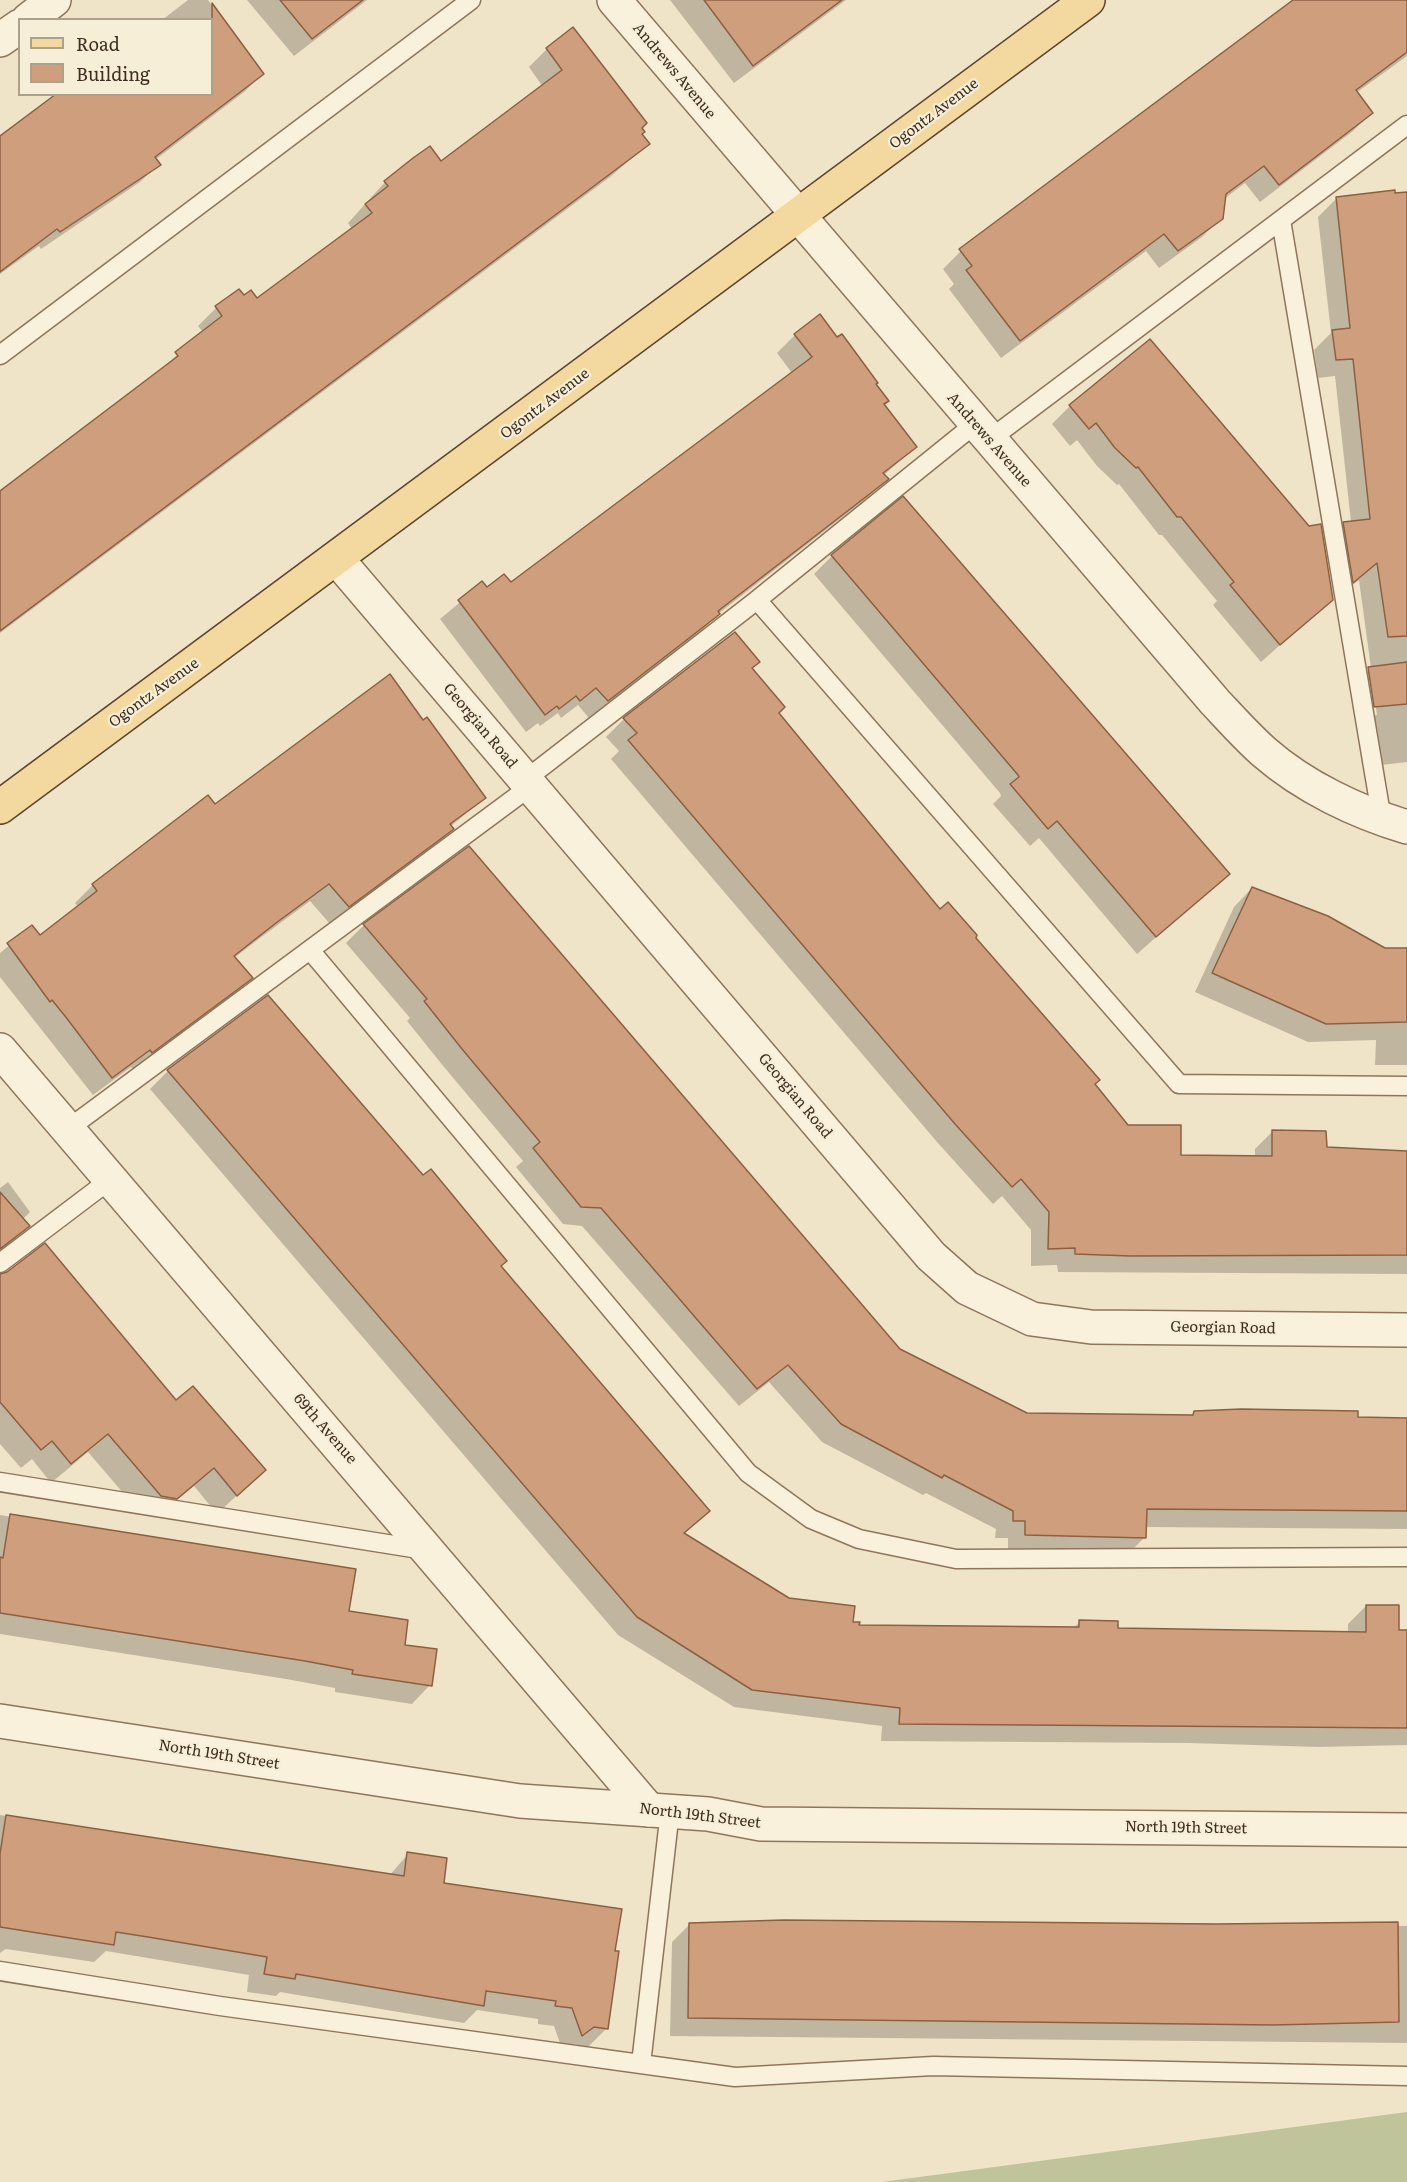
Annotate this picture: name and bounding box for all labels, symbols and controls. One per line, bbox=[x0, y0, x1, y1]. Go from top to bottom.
legend bbox=[18, 18, 213, 96]
street label: Andrews Avenue bbox=[629, 19, 719, 123]
text: Road bbox=[76, 30, 120, 57]
text: Building bbox=[76, 60, 150, 87]
street label: Ogontz Avenue bbox=[886, 75, 982, 153]
street label: Ogontz Avenue bbox=[497, 365, 593, 443]
street label: Andrews Avenue bbox=[943, 389, 1035, 491]
street label: Ogontz Avenue bbox=[106, 654, 202, 732]
street label: Georgian Road bbox=[439, 680, 521, 772]
street label: Georgian Road bbox=[754, 1050, 836, 1142]
street label: Georgian Road bbox=[1170, 1318, 1276, 1338]
street label: 69th Avenue bbox=[289, 1390, 361, 1468]
street label: North 19th Street bbox=[157, 1737, 281, 1773]
street label: North 19th Street bbox=[638, 1800, 762, 1832]
street label: North 19th Street bbox=[1125, 1818, 1247, 1838]

